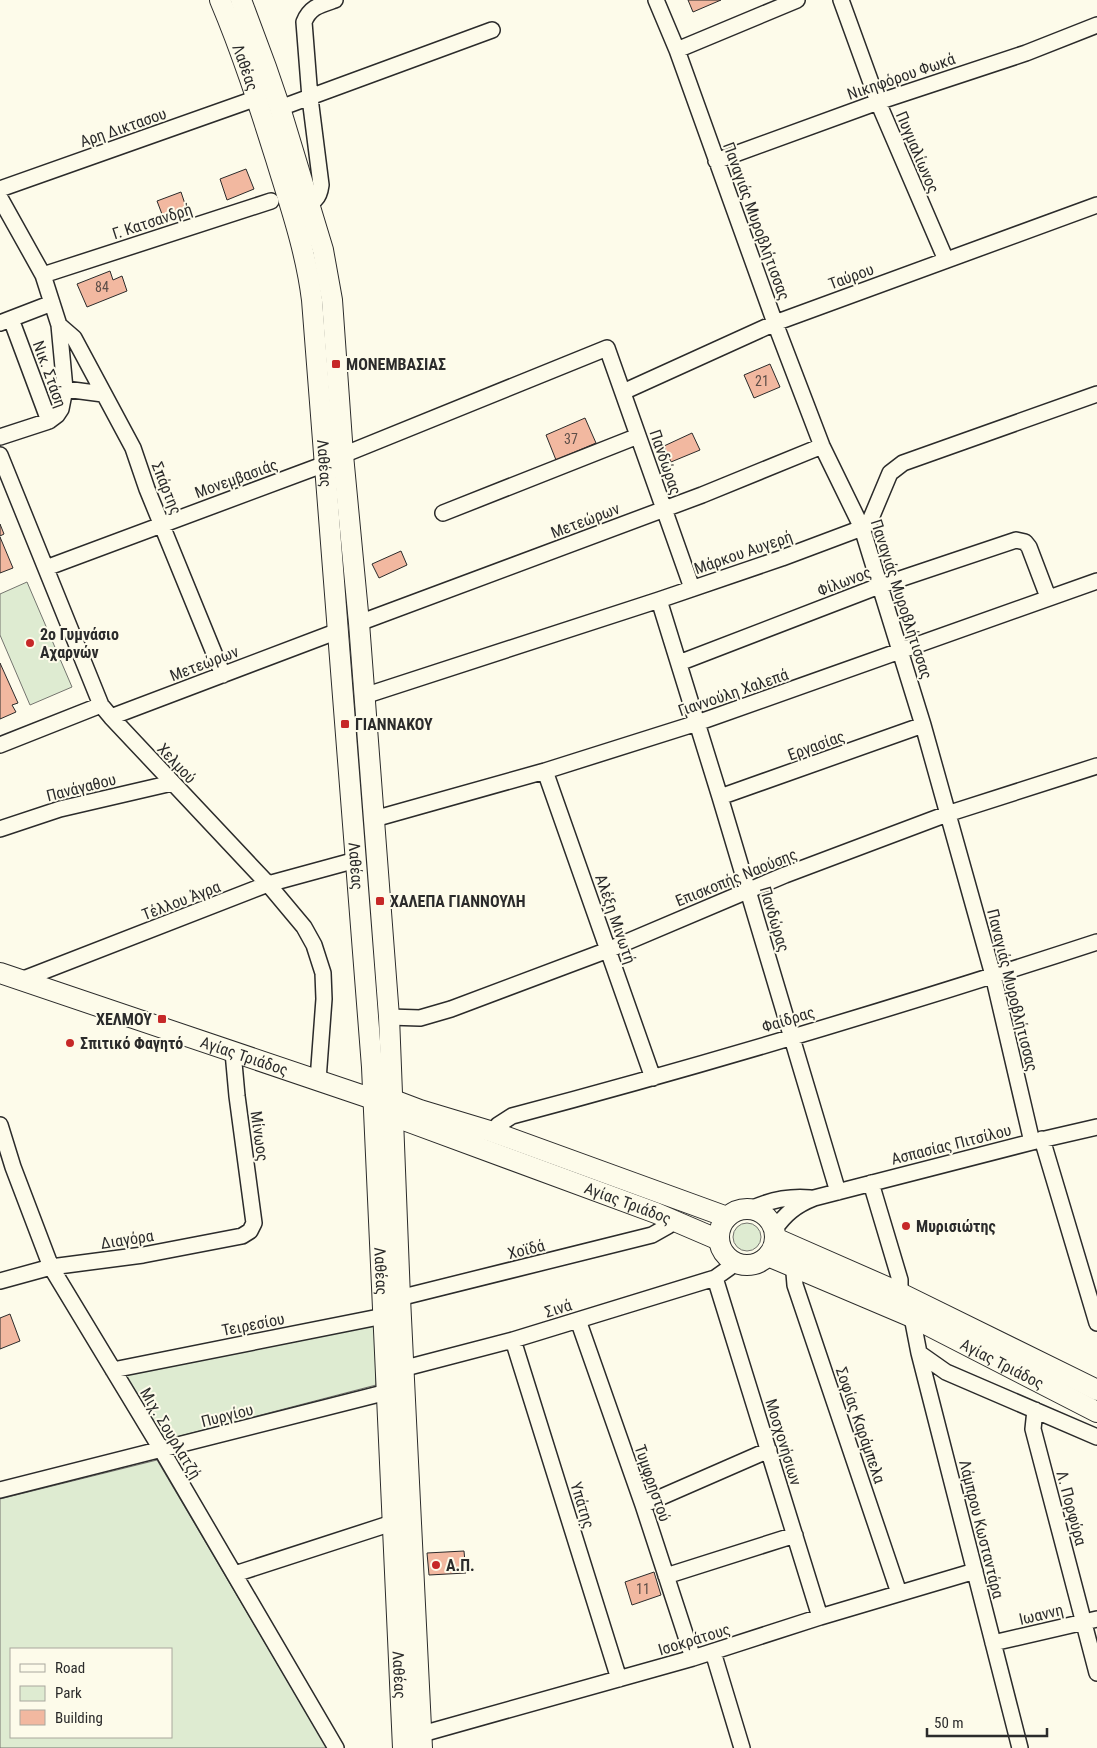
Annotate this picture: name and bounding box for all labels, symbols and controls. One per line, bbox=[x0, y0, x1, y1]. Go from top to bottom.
street label: Λαθέας bbox=[228, 41, 262, 93]
street label: Νικηφόρου Φωκά bbox=[845, 49, 958, 104]
street label: Αρη Δικτασου bbox=[77, 104, 169, 151]
street label: Πυγμαλίωνος bbox=[892, 108, 943, 196]
street label: Παναγιάς Μυροβλήτισσας bbox=[719, 140, 794, 303]
street label: Γ. Κατσανδρή bbox=[110, 200, 194, 243]
street label: Ταύρου bbox=[826, 260, 876, 293]
house number: 84 bbox=[95, 279, 109, 295]
street label: Νικ. Στάση bbox=[29, 338, 70, 410]
place label: ΜΟΝΕΜΒΑΣΙΑΣ bbox=[346, 355, 446, 374]
marker: ΜΟΝΕΜΒΑΣΙΑΣ bbox=[330, 358, 342, 370]
house number: 21 bbox=[755, 373, 769, 389]
street label: Πανδώρας bbox=[646, 427, 685, 497]
house number: 37 bbox=[564, 431, 578, 447]
street label: Λαθέας bbox=[313, 438, 336, 488]
street label: Μονεμβασιάς bbox=[192, 455, 280, 502]
street label: Σπάρτης bbox=[147, 459, 186, 517]
street label: Μετεώρων bbox=[548, 499, 622, 542]
street label: Παναγιάς Μυροβλήτισσας bbox=[867, 517, 936, 681]
street label: Μάρκου Αυγερή bbox=[692, 527, 795, 578]
street label: Φίλωνος bbox=[815, 563, 874, 600]
place label: 2ο Γυμνάσιο Αχαρνών bbox=[40, 625, 119, 662]
marker: 2ο Γυμνάσιο Αχαρνών bbox=[24, 637, 36, 649]
street label: Μετεώρων bbox=[167, 642, 241, 685]
street label: Γιαννούλη Χαλεπά bbox=[676, 665, 791, 720]
place label: ΓΙΑΝΝΑΚΟΥ bbox=[355, 715, 433, 734]
marker: ΓΙΑΝΝΑΚΟΥ bbox=[339, 718, 351, 730]
street label: Εργασίας bbox=[785, 726, 847, 764]
street label: Χελμού bbox=[153, 739, 200, 787]
street label: Πανάγαθου bbox=[44, 770, 118, 805]
street label: Λαθέας bbox=[344, 841, 367, 891]
street label: Επισκοπής Ναούσης bbox=[673, 844, 800, 911]
street label: Αλέξη Μινωτή bbox=[591, 872, 640, 966]
street label: Τέλλου Άγρα bbox=[139, 877, 223, 924]
street label: Πανδώρας bbox=[756, 884, 793, 954]
place label: ΧΑΛΕΠΑ ΓΙΑΝΝΟΥΛΗ bbox=[390, 892, 526, 911]
marker: ΧΑΛΕΠΑ ΓΙΑΝΝΟΥΛΗ bbox=[374, 895, 386, 907]
street label: Παναγιάς Μυροβλήτισσας bbox=[983, 907, 1042, 1073]
street label: Φαίδρας bbox=[760, 1002, 817, 1036]
place label: ΧΕΛΜΟΥ bbox=[96, 1010, 152, 1029]
marker: ΧΕΛΜΟΥ bbox=[156, 1013, 168, 1025]
street label: Αγίας Τριάδος bbox=[198, 1032, 291, 1080]
place label: Σπιτικό Φαγητό bbox=[80, 1034, 183, 1053]
marker: Σπιτικό Φαγητό bbox=[64, 1037, 76, 1049]
street label: Μίνωος bbox=[247, 1110, 272, 1162]
street label: Ασπασίας Πιτσίλου bbox=[889, 1120, 1013, 1169]
street label: Αγίας Τριάδος bbox=[582, 1178, 674, 1228]
place label: Μυρισιώτης bbox=[916, 1217, 996, 1236]
marker: Μυρισιώτης bbox=[900, 1220, 912, 1232]
street label: Διαγόρα bbox=[99, 1226, 155, 1253]
street label: Χοϊδά bbox=[506, 1236, 547, 1263]
street label: Λαθέας bbox=[370, 1247, 391, 1296]
street label: Σινά bbox=[542, 1295, 574, 1322]
street label: Τειρεσίου bbox=[220, 1309, 286, 1340]
street label: Αγίας Τριάδος bbox=[957, 1335, 1047, 1393]
street label: Σοφίας Καράμπελα bbox=[832, 1364, 889, 1486]
street label: Μιχ. Σουρλατζή bbox=[136, 1384, 205, 1482]
street label: Μοσχονήσιων bbox=[761, 1397, 806, 1488]
street label: Πυργίου bbox=[199, 1400, 255, 1431]
street label: Τυμφρηστού bbox=[631, 1442, 675, 1524]
street label: Λάμπρου Κωσταντάρα bbox=[955, 1458, 1008, 1600]
street label: Λ. Πορφύρα bbox=[1052, 1469, 1091, 1548]
street label: Υπάτης bbox=[567, 1480, 599, 1531]
place label: Α.Π. bbox=[446, 1556, 475, 1575]
marker: Α.Π. bbox=[430, 1559, 442, 1571]
house number: 11 bbox=[636, 1581, 650, 1597]
street label: Ιωαννη bbox=[1017, 1600, 1065, 1629]
street label: Ισοκράτους bbox=[656, 1620, 732, 1659]
legend bbox=[10, 1648, 172, 1738]
street label: Λαθέας bbox=[389, 1650, 410, 1699]
text: Road bbox=[55, 1659, 85, 1677]
text: Park bbox=[55, 1684, 82, 1702]
scale bar bbox=[927, 1706, 1047, 1738]
text: Building bbox=[55, 1709, 103, 1727]
text: 50 m bbox=[934, 1714, 964, 1732]

